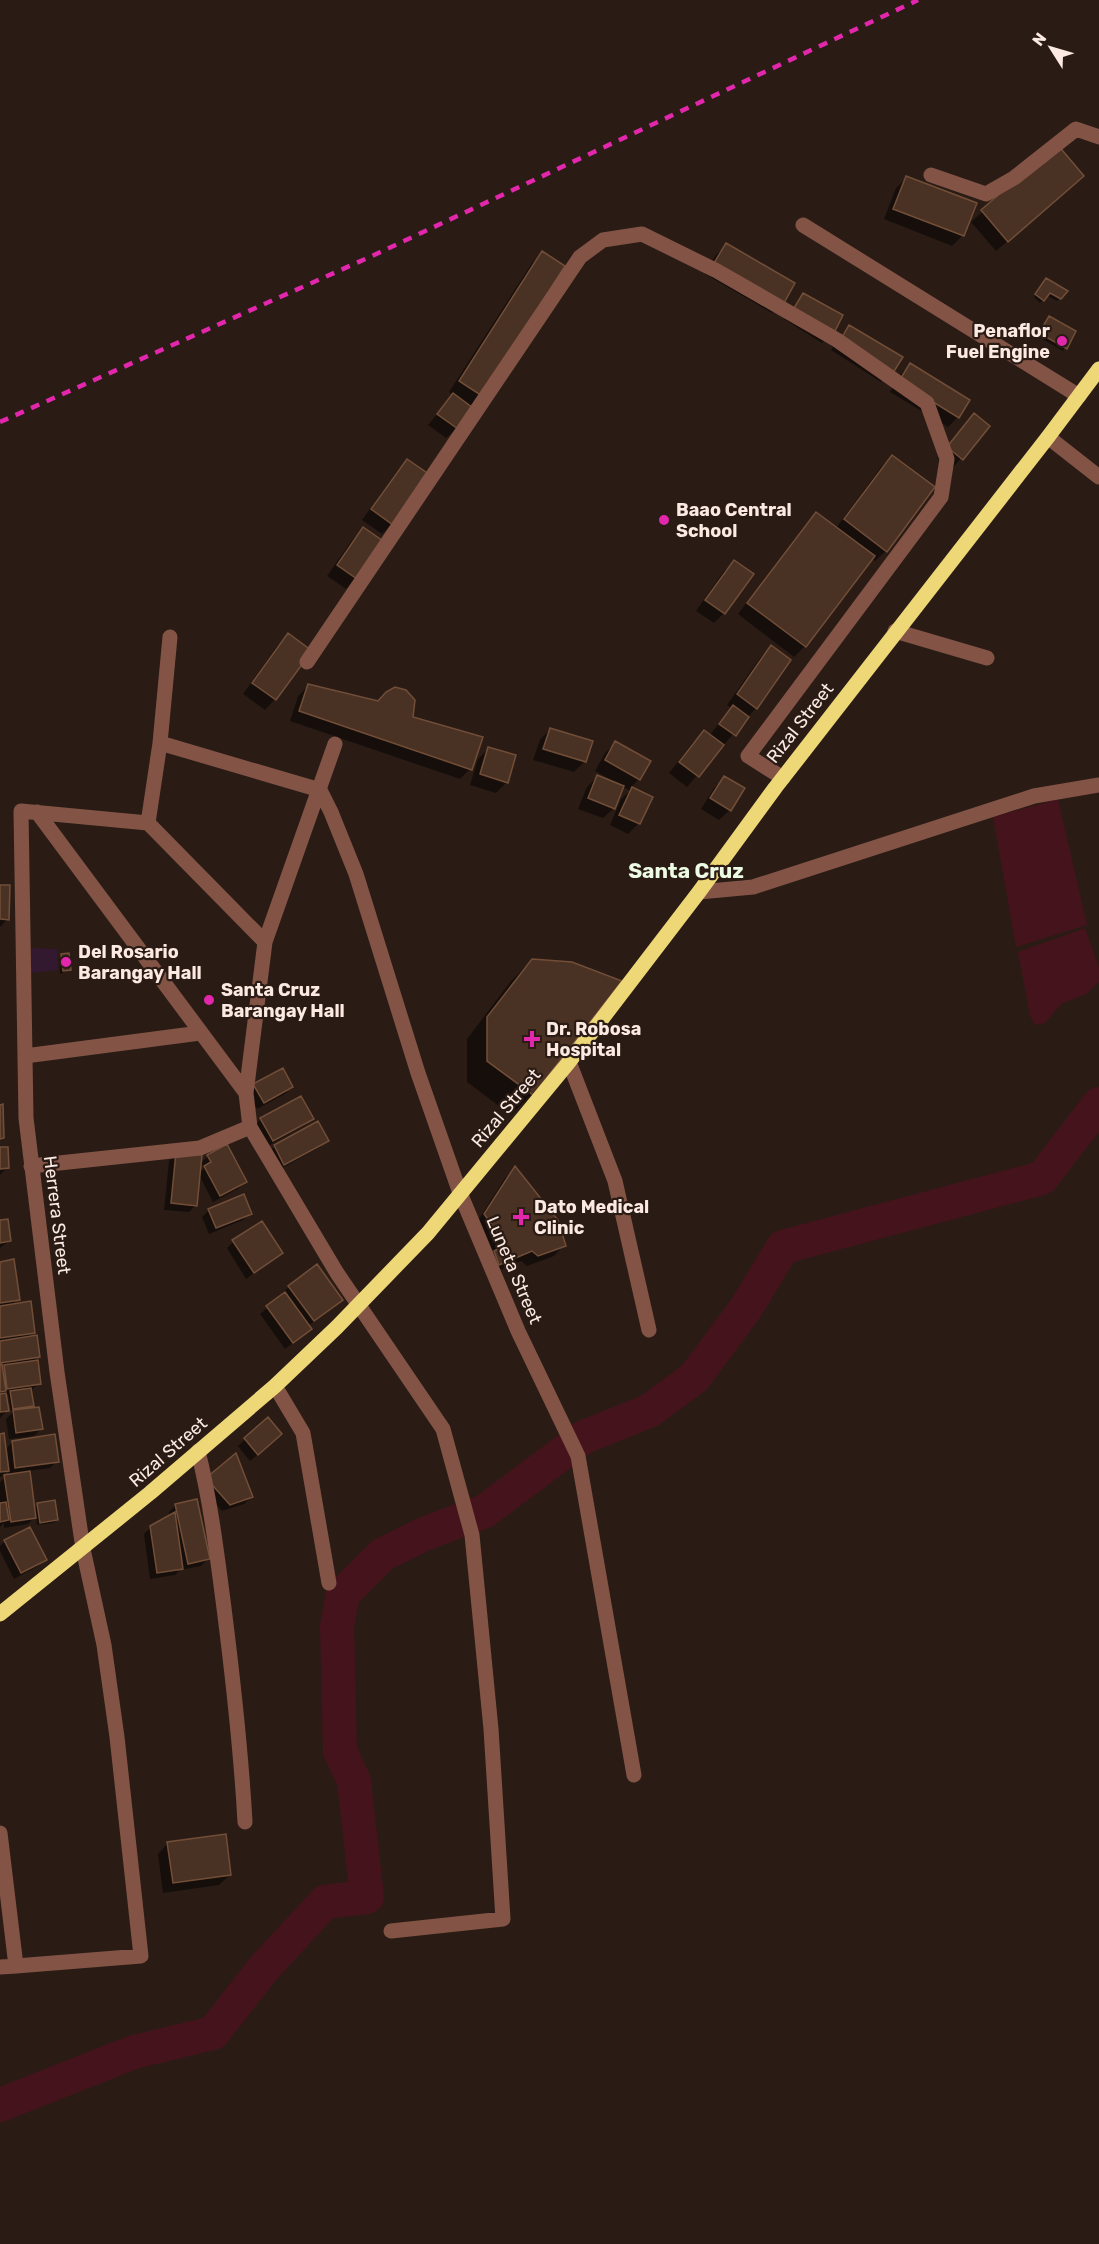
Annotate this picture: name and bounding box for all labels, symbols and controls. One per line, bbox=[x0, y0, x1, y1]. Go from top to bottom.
north arrow bbox=[1021, 18, 1081, 78]
text: N bbox=[1028, 29, 1050, 50]
place label: Penaflor Fuel Engine bbox=[946, 320, 1050, 363]
marker: Penaflor Fuel Engine bbox=[1055, 334, 1069, 348]
place label: Baao Central School bbox=[676, 499, 792, 542]
marker: Baao Central School bbox=[657, 513, 671, 527]
street label: Rizal Street bbox=[762, 678, 838, 768]
district label: Santa Cruz bbox=[628, 858, 744, 883]
place label: Del Rosario Barangay Hall bbox=[78, 941, 202, 984]
marker: Del Rosario Barangay Hall bbox=[59, 955, 73, 969]
place label: Santa Cruz Barangay Hall bbox=[221, 979, 345, 1022]
marker: Santa Cruz Barangay Hall bbox=[202, 993, 216, 1007]
place label: Dr. Robosa Hospital bbox=[546, 1018, 641, 1061]
marker: Dr. Robosa Hospital bbox=[523, 1030, 541, 1048]
street label: Rizal Street bbox=[467, 1064, 545, 1152]
street label: Herrera Street bbox=[39, 1154, 75, 1276]
place label: Dato Medical Clinic bbox=[534, 1196, 649, 1239]
marker: Dato Medical Clinic bbox=[512, 1208, 530, 1226]
street label: Luneta Street bbox=[481, 1213, 547, 1327]
street label: Rizal Street bbox=[125, 1412, 211, 1492]

